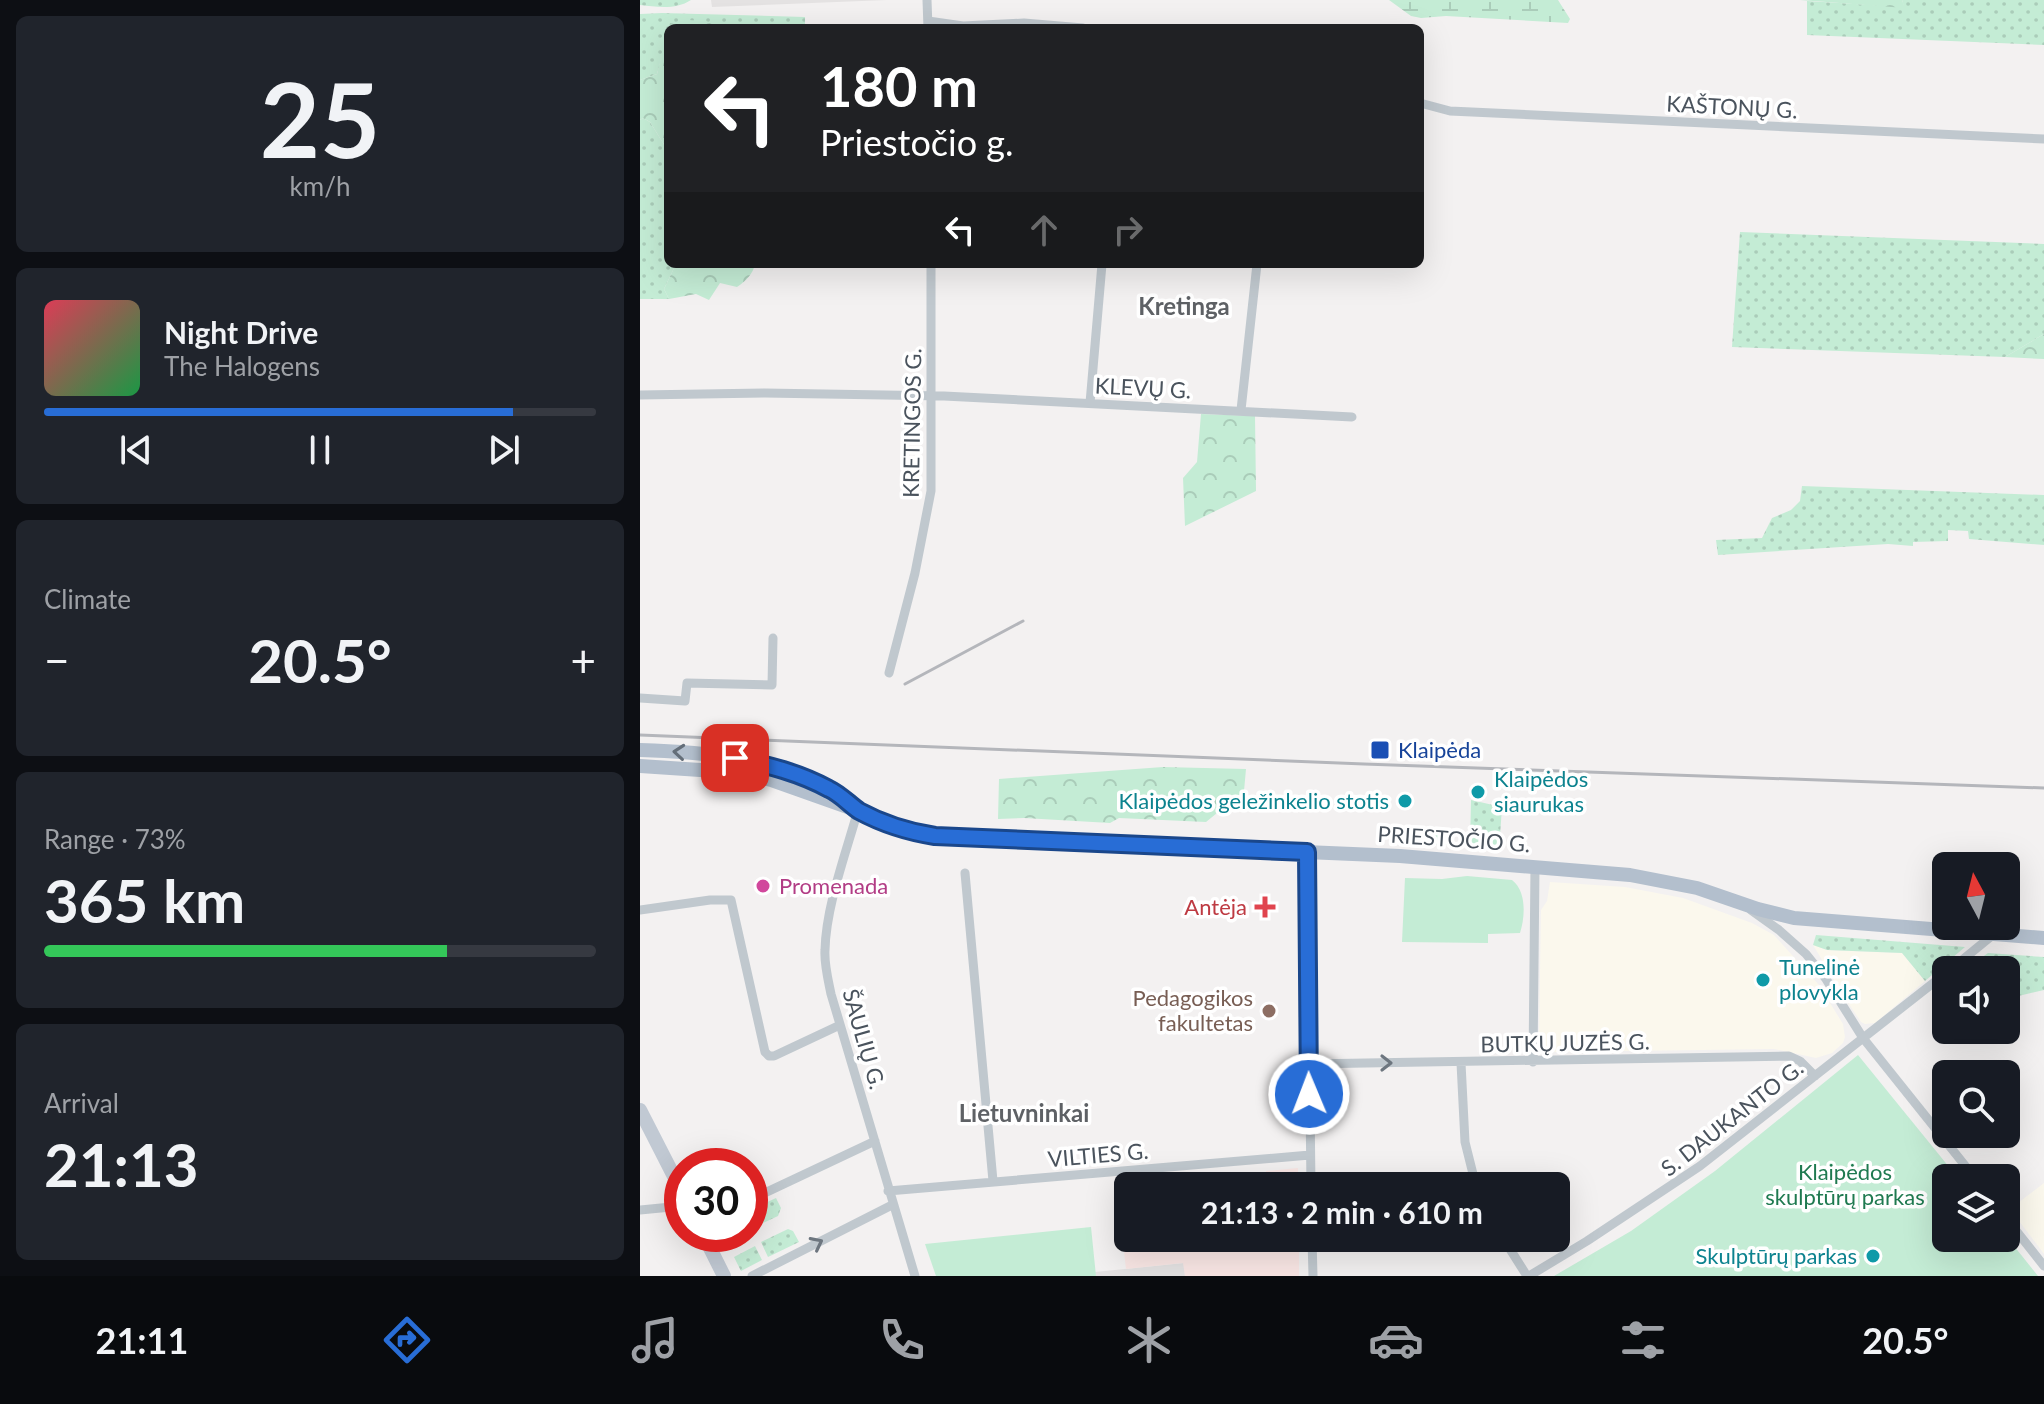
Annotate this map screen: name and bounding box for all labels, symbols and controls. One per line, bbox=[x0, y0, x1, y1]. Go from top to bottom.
text: 180 m bbox=[820, 52, 978, 119]
text: 25 bbox=[260, 55, 380, 180]
icon: left bbox=[688, 56, 792, 160]
street label: KAŠTONŲ G. bbox=[1666, 90, 1798, 123]
text: Priestočio g. bbox=[820, 120, 1014, 164]
text: km/h bbox=[290, 170, 350, 202]
icon: left bbox=[938, 208, 982, 252]
icon: ahead bbox=[1022, 208, 1066, 252]
icon: right bbox=[1106, 208, 1150, 252]
district label: Kretinga bbox=[1138, 291, 1230, 320]
text: Night Drive bbox=[164, 314, 318, 350]
street label: KRETINGOS G. bbox=[897, 348, 926, 498]
text: The Halogens bbox=[164, 350, 320, 382]
street label: KLEVŲ G. bbox=[1094, 371, 1192, 404]
icon: previous bbox=[114, 428, 158, 472]
icon: pause bbox=[298, 428, 342, 472]
icon: next bbox=[482, 428, 526, 472]
text: Climate bbox=[44, 583, 131, 615]
text: 20.5° bbox=[248, 624, 392, 696]
text: − bbox=[44, 634, 70, 686]
text: + bbox=[570, 634, 596, 686]
pin bbox=[701, 724, 769, 792]
icon: arrive bbox=[713, 736, 757, 780]
place label: Klaipėda bbox=[1398, 736, 1481, 763]
marker: Klaipėda bbox=[1369, 739, 1391, 761]
one-way arrow bbox=[672, 744, 685, 761]
place label: Klaipėdos siaurukas bbox=[1494, 765, 1588, 817]
marker: Klaipėdos siaurukas bbox=[1469, 783, 1487, 801]
place label: Klaipėdos geležinkelio stotis bbox=[1118, 787, 1389, 814]
marker: Klaipėdos geležinkelio stotis bbox=[1396, 792, 1414, 810]
street label: PRIESTOČIO G. bbox=[1377, 820, 1531, 857]
text: Range · 73% bbox=[44, 823, 186, 855]
north arrow bbox=[1932, 852, 2020, 940]
map controls bbox=[1932, 852, 2020, 1252]
text: 365 km bbox=[44, 864, 245, 936]
place label: Promenada bbox=[779, 872, 888, 899]
marker: Promenada bbox=[754, 877, 772, 895]
place label: Antėja bbox=[1184, 893, 1247, 920]
marker: Antėja bbox=[1254, 896, 1276, 918]
place label: Tunelinė plovykla bbox=[1779, 953, 1860, 1005]
button: sound bbox=[1932, 956, 2020, 1044]
marker: Tunelinė plovykla bbox=[1754, 971, 1772, 989]
place label: Pedagogikos fakultetas bbox=[1133, 984, 1253, 1036]
street label: ŠAULIŲ G. bbox=[837, 986, 892, 1092]
marker: Pedagogikos fakultetas bbox=[1260, 1002, 1278, 1020]
street label: BUTKŲ JUZĖS G. bbox=[1480, 1028, 1650, 1057]
position arrow bbox=[1267, 1052, 1351, 1136]
one-way arrow bbox=[1380, 1054, 1393, 1072]
street label: S. DAUKANTO G. bbox=[1655, 1054, 1808, 1181]
button: search bbox=[1932, 1060, 2020, 1148]
text: Arrival bbox=[44, 1087, 119, 1119]
district label: Lietuvninkai bbox=[959, 1098, 1089, 1127]
text: 21:13 bbox=[44, 1128, 199, 1200]
street label: VILTIES G. bbox=[1046, 1137, 1149, 1172]
speed limit sign: 30 bbox=[664, 1148, 768, 1252]
park label: Klaipėdos skulptūrų parkas bbox=[1765, 1158, 1925, 1210]
button: layers bbox=[1932, 1164, 2020, 1252]
text: 21:13 · 2 min · 610 m bbox=[1201, 1194, 1483, 1230]
one-way arrow bbox=[808, 1237, 823, 1252]
place label: Skulptūrų parkas bbox=[1695, 1242, 1857, 1269]
marker: Skulptūrų parkas bbox=[1864, 1247, 1882, 1265]
icon: directions bbox=[379, 1312, 435, 1368]
icon: music bbox=[627, 1312, 683, 1368]
icon: phone bbox=[874, 1312, 930, 1368]
icon: climate bbox=[1121, 1312, 1177, 1368]
icon: car bbox=[1368, 1312, 1424, 1368]
icon: filters bbox=[1615, 1312, 1671, 1368]
text: 21:11 bbox=[96, 1318, 188, 1362]
text: 20.5° bbox=[1862, 1318, 1948, 1362]

